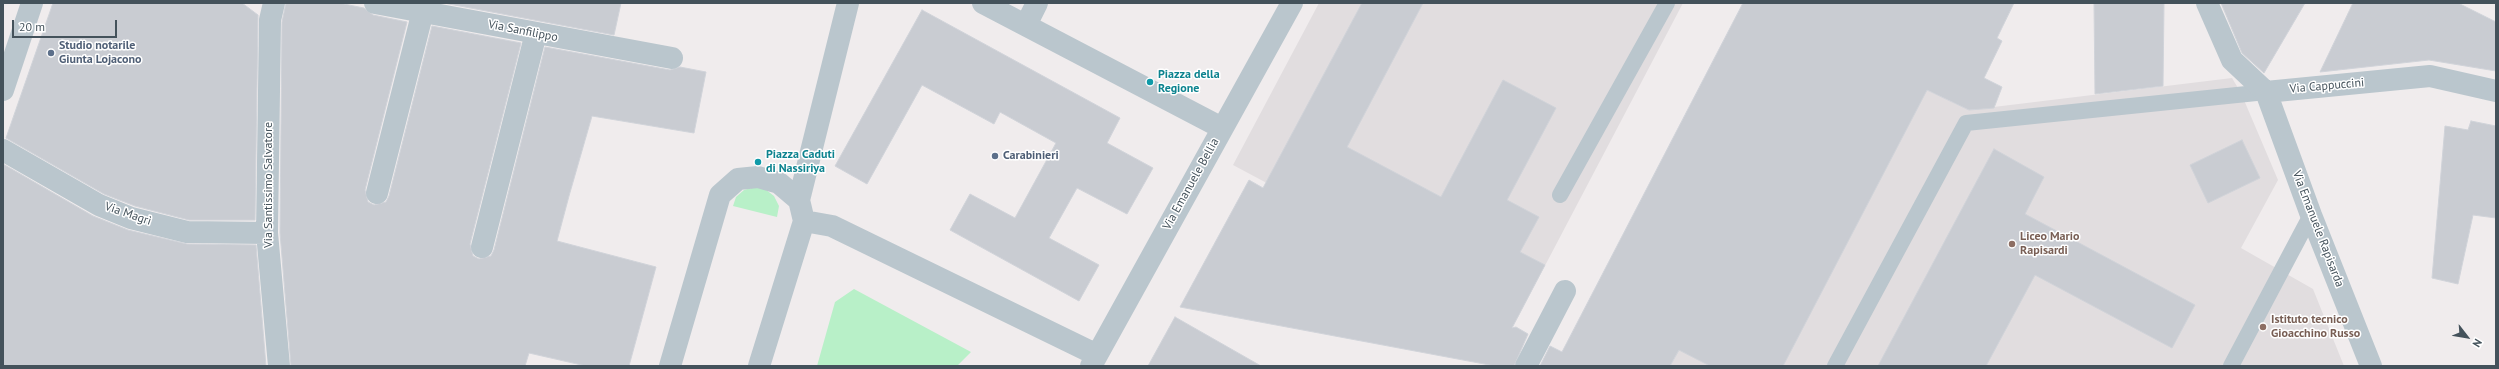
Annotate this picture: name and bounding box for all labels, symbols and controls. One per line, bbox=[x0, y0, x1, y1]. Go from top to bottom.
scale bar bbox=[14, 12, 119, 38]
street label: Via Sanfilippo bbox=[487, 17, 559, 45]
text: 20 m bbox=[19, 19, 45, 34]
place label: Studio notarile Giunta Lojacono bbox=[59, 39, 141, 67]
marker: Studio notarile Giunta Lojacono bbox=[46, 48, 56, 58]
place label: Piazza della Regione bbox=[1158, 68, 1220, 96]
street label: Via Cappuccini bbox=[2289, 76, 2365, 96]
marker: Piazza della Regione bbox=[1145, 77, 1155, 87]
street label: Via Santissimo Salvatore bbox=[262, 122, 276, 248]
street label: Via Emanuele Bellia bbox=[1160, 136, 1222, 232]
place label: Piazza Caduti di Nassiriya bbox=[766, 148, 835, 176]
place label: Carabinieri bbox=[1003, 149, 1059, 163]
marker: Carabinieri bbox=[990, 151, 1000, 161]
marker: Piazza Caduti di Nassiriya bbox=[753, 157, 763, 167]
street label: Via Emanuele Rapisarda bbox=[2289, 169, 2347, 289]
street label: Via Magrì bbox=[103, 199, 153, 229]
place label: Liceo Mario Rapisardi bbox=[2020, 230, 2079, 258]
marker: Liceo Mario Rapisardi bbox=[2007, 239, 2017, 249]
place label: Istituto tecnico Gioacchino Russo bbox=[2271, 313, 2360, 341]
north arrow bbox=[2447, 317, 2487, 357]
marker: Istituto tecnico Gioacchino Russo bbox=[2258, 322, 2268, 332]
text: N bbox=[2469, 336, 2485, 350]

